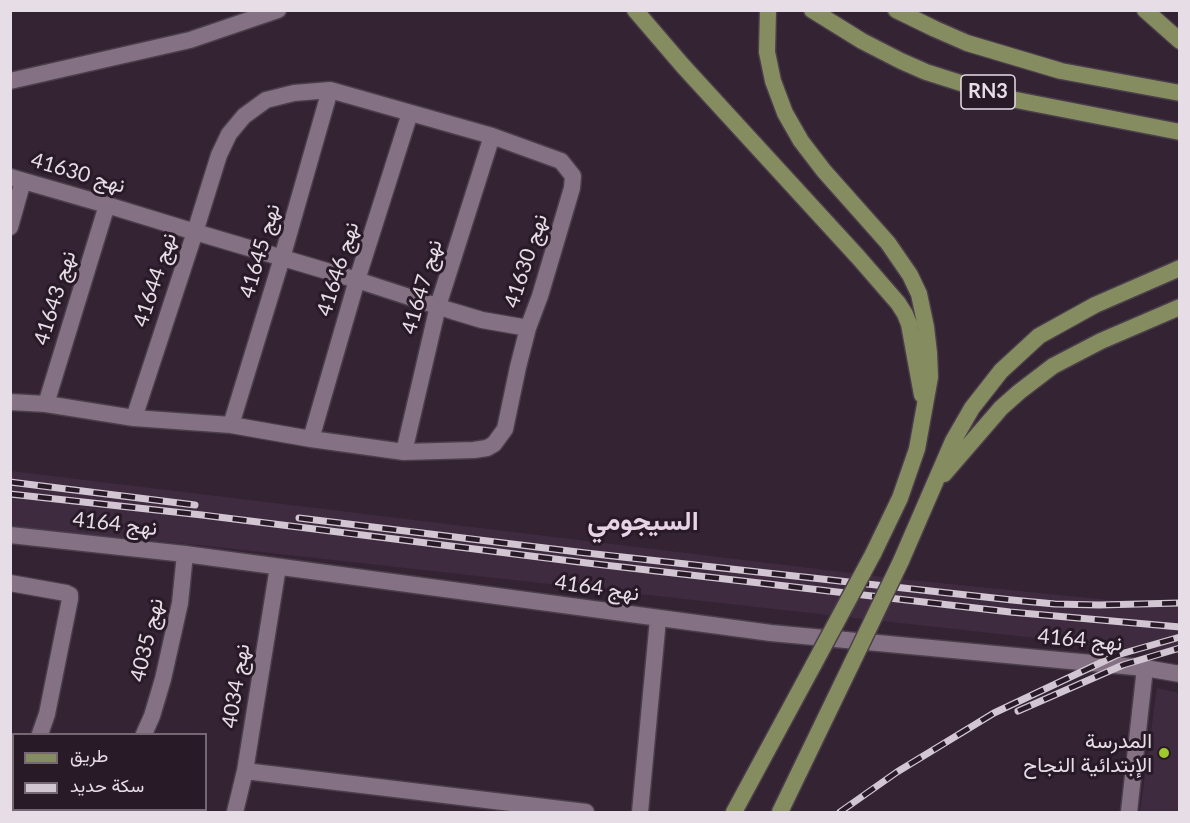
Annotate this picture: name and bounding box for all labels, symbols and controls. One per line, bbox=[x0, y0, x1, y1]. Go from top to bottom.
road number: RN3 bbox=[961, 75, 1015, 109]
street label: نهج 41630 bbox=[28, 147, 128, 199]
street label: نهج 41645 bbox=[234, 201, 286, 301]
street label: نهج 41630 bbox=[499, 211, 553, 311]
street label: نهج 41646 bbox=[312, 219, 364, 319]
street label: نهج 41644 bbox=[128, 230, 182, 330]
street label: نهج 41647 bbox=[396, 237, 448, 337]
street label: نهج 41643 bbox=[29, 248, 81, 348]
district label: السيجومي bbox=[587, 505, 699, 537]
street label: نهج 4164 bbox=[71, 507, 159, 541]
street label: نهج 4164 bbox=[553, 570, 641, 606]
street label: نهج 4035 bbox=[125, 596, 169, 684]
street label: نهج 4164 bbox=[1037, 624, 1123, 656]
street label: نهج 4034 bbox=[217, 642, 255, 730]
place label: المدرسة الإبتدائية النجاح bbox=[1023, 728, 1152, 778]
legend bbox=[12, 733, 207, 811]
text: طريق bbox=[70, 744, 108, 766]
marker: المدرسة الإبتدائية النجاح bbox=[1157, 746, 1171, 760]
text: سكة حديد bbox=[70, 774, 144, 796]

